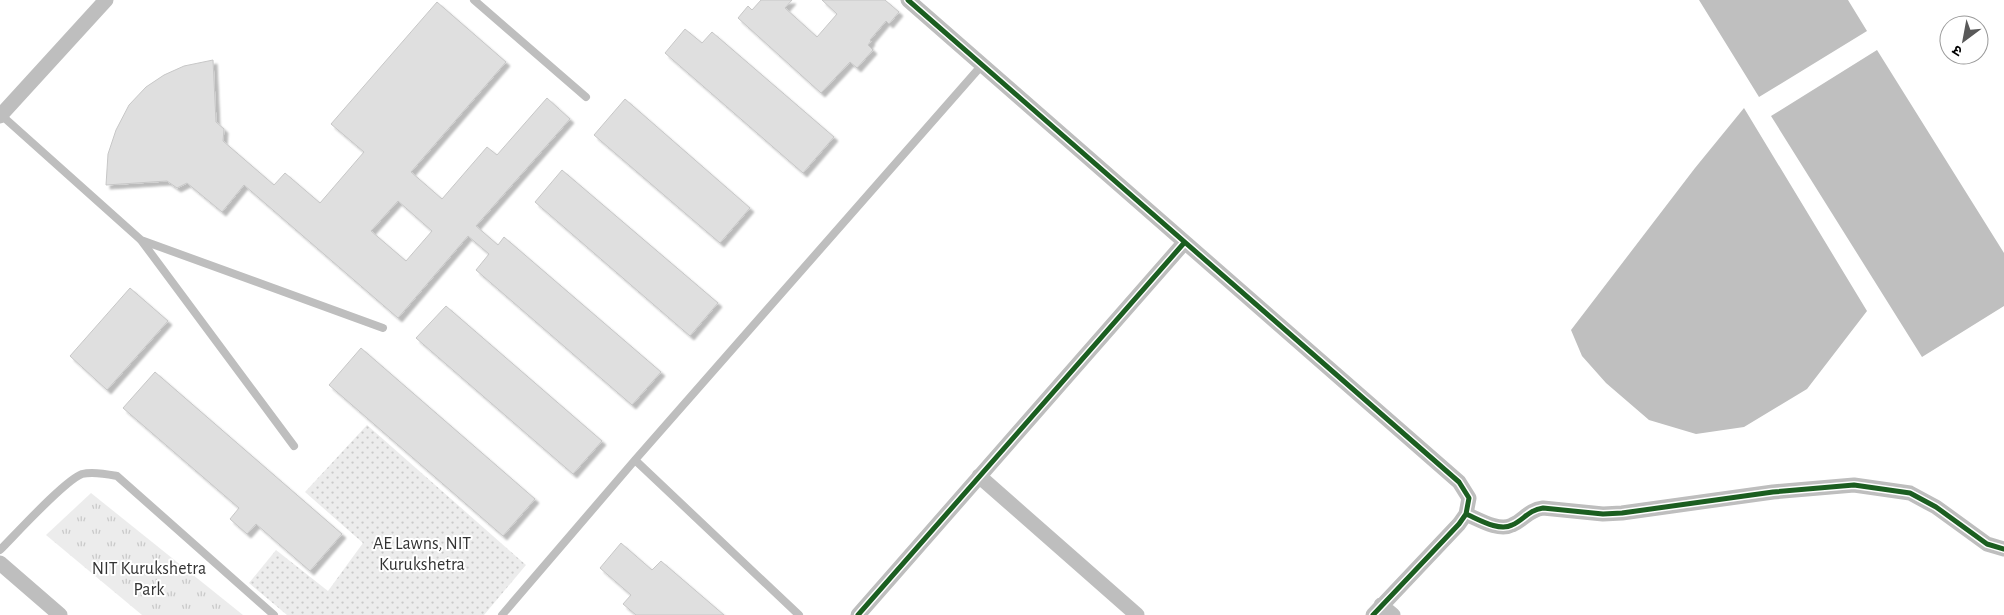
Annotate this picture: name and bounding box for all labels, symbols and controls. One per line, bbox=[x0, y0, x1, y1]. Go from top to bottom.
north arrow bbox=[1939, 15, 1989, 65]
text: उ bbox=[1950, 42, 1965, 58]
park label: AE Lawns, NIT Kurukshetra bbox=[373, 535, 471, 574]
park label: NIT Kurukshetra Park bbox=[92, 560, 206, 599]

